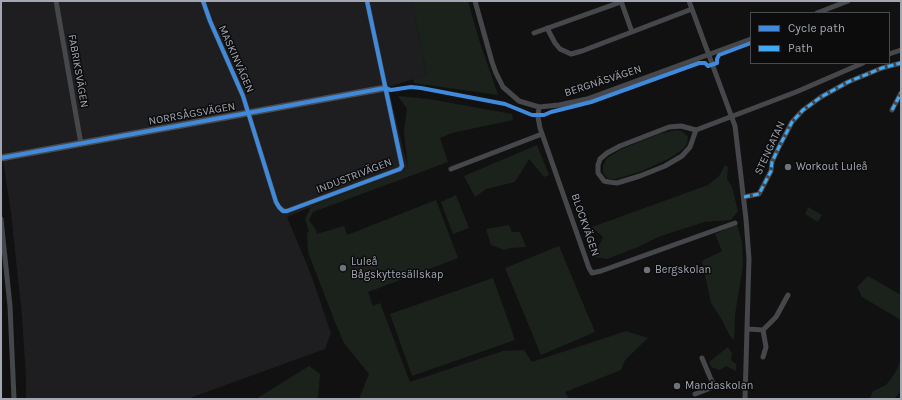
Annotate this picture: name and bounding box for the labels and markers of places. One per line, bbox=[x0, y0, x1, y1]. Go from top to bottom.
place label: Workout Luleå bbox=[796, 160, 868, 174]
marker: Workout Luleå bbox=[783, 162, 793, 172]
place label: Luleå Bågskyttesällskap bbox=[351, 255, 443, 281]
marker: Luleå Bågskyttesällskap bbox=[338, 263, 348, 273]
place label: Bergskolan bbox=[655, 263, 711, 277]
marker: Bergskolan bbox=[642, 265, 652, 275]
place label: Mandaskolan bbox=[685, 379, 753, 393]
marker: Mandaskolan bbox=[672, 381, 682, 391]

